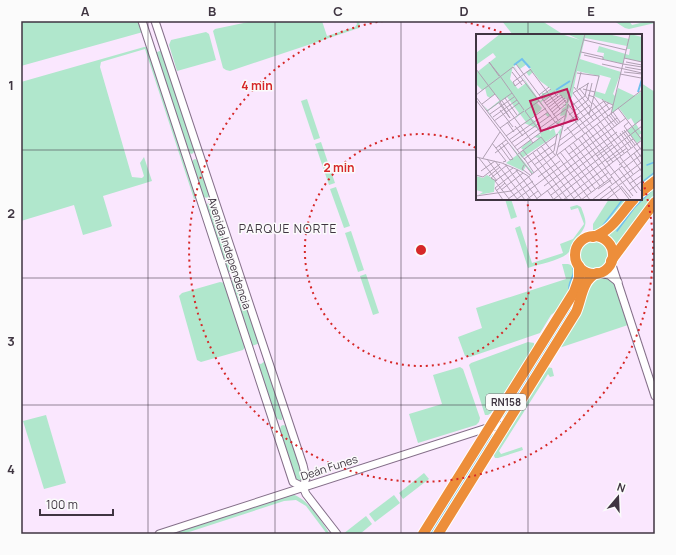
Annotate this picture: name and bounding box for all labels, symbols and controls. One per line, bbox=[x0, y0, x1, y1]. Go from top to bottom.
text: A bbox=[81, 2, 90, 20]
text: B bbox=[208, 2, 216, 20]
text: C bbox=[333, 2, 343, 20]
text: D bbox=[459, 2, 469, 20]
text: E bbox=[587, 2, 595, 20]
inset map bbox=[476, 34, 642, 200]
text: 1 bbox=[8, 76, 14, 94]
text: 4 min bbox=[241, 77, 273, 94]
text: 2 min bbox=[323, 159, 355, 176]
street label: Avenida Independencia bbox=[205, 195, 255, 311]
text: 2 bbox=[7, 204, 15, 222]
district label: PARQUE NORTE bbox=[239, 220, 337, 237]
centre of rings bbox=[414, 243, 428, 257]
text: 3 bbox=[7, 332, 15, 350]
road number: RN158 bbox=[486, 394, 526, 410]
street label: Deán Funes bbox=[298, 451, 360, 483]
text: 4 bbox=[7, 460, 15, 478]
north arrow bbox=[598, 477, 638, 517]
text: N bbox=[615, 479, 628, 495]
scale bar bbox=[40, 491, 113, 517]
text: 100 m bbox=[46, 496, 78, 513]

